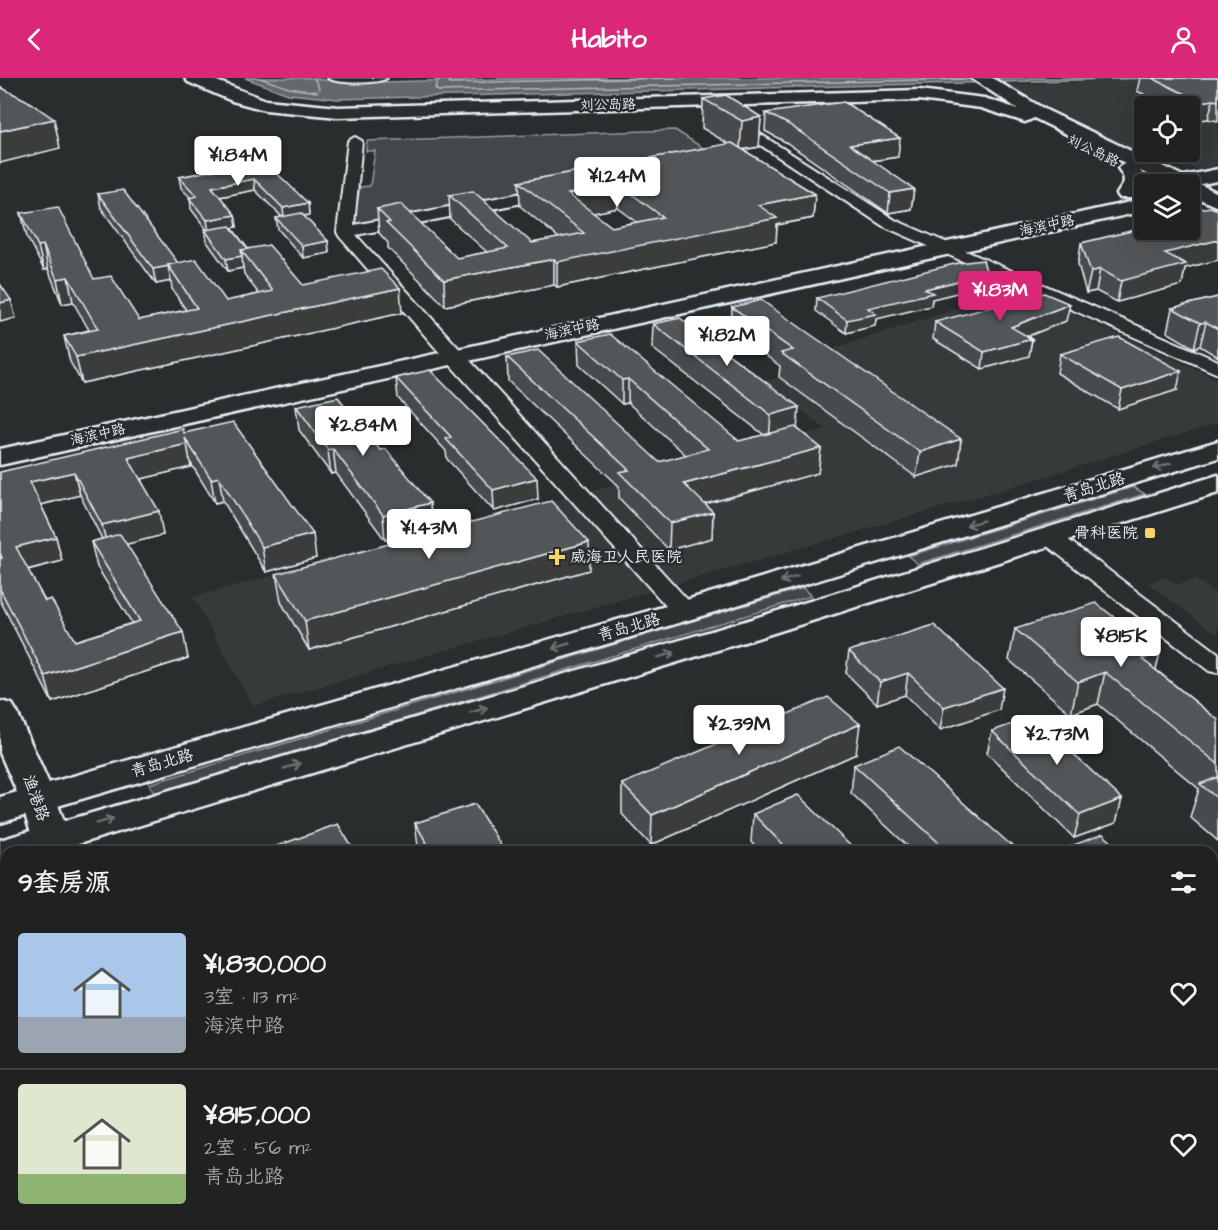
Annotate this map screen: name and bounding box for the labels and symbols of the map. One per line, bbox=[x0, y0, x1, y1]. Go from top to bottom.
street label: 刘公岛路 bbox=[580, 95, 636, 115]
street label: 刘公岛路 bbox=[1063, 130, 1123, 172]
pin: ¥1.84M bbox=[189, 136, 287, 187]
pin: ¥1.24M bbox=[568, 157, 666, 208]
street label: 海滨中路 bbox=[1018, 210, 1076, 242]
pin: ¥1.83M bbox=[951, 271, 1049, 322]
street label: 海滨中路 bbox=[543, 314, 601, 346]
pin: ¥1.82M bbox=[678, 316, 776, 367]
pin: ¥2.84M bbox=[314, 406, 412, 457]
street label: 海滨中路 bbox=[68, 419, 128, 451]
one-way arrow bbox=[1153, 461, 1172, 472]
street label: 青岛北路 bbox=[1060, 467, 1128, 507]
pin: ¥1.43M bbox=[380, 509, 478, 560]
one-way arrow bbox=[966, 518, 985, 529]
place label: 骨科医院 bbox=[1074, 522, 1138, 544]
marker: 骨科医院 bbox=[1143, 526, 1157, 540]
place label: 威海卫人民医院 bbox=[570, 546, 682, 568]
marker: 威海卫人民医院 bbox=[548, 548, 566, 566]
one-way arrow bbox=[780, 574, 799, 585]
street label: 青岛北路 bbox=[595, 608, 663, 646]
pin: ¥815K bbox=[1079, 617, 1163, 668]
one-way arrow bbox=[552, 641, 571, 653]
one-way arrow bbox=[656, 649, 675, 660]
one-way arrow bbox=[469, 704, 488, 715]
pin: ¥2.39M bbox=[690, 705, 788, 756]
pin: ¥2.73M bbox=[1008, 715, 1106, 766]
street label: 青岛北路 bbox=[128, 744, 196, 782]
one-way arrow bbox=[282, 760, 301, 771]
street label: 渔港路 bbox=[17, 772, 55, 824]
one-way arrow bbox=[95, 815, 114, 826]

